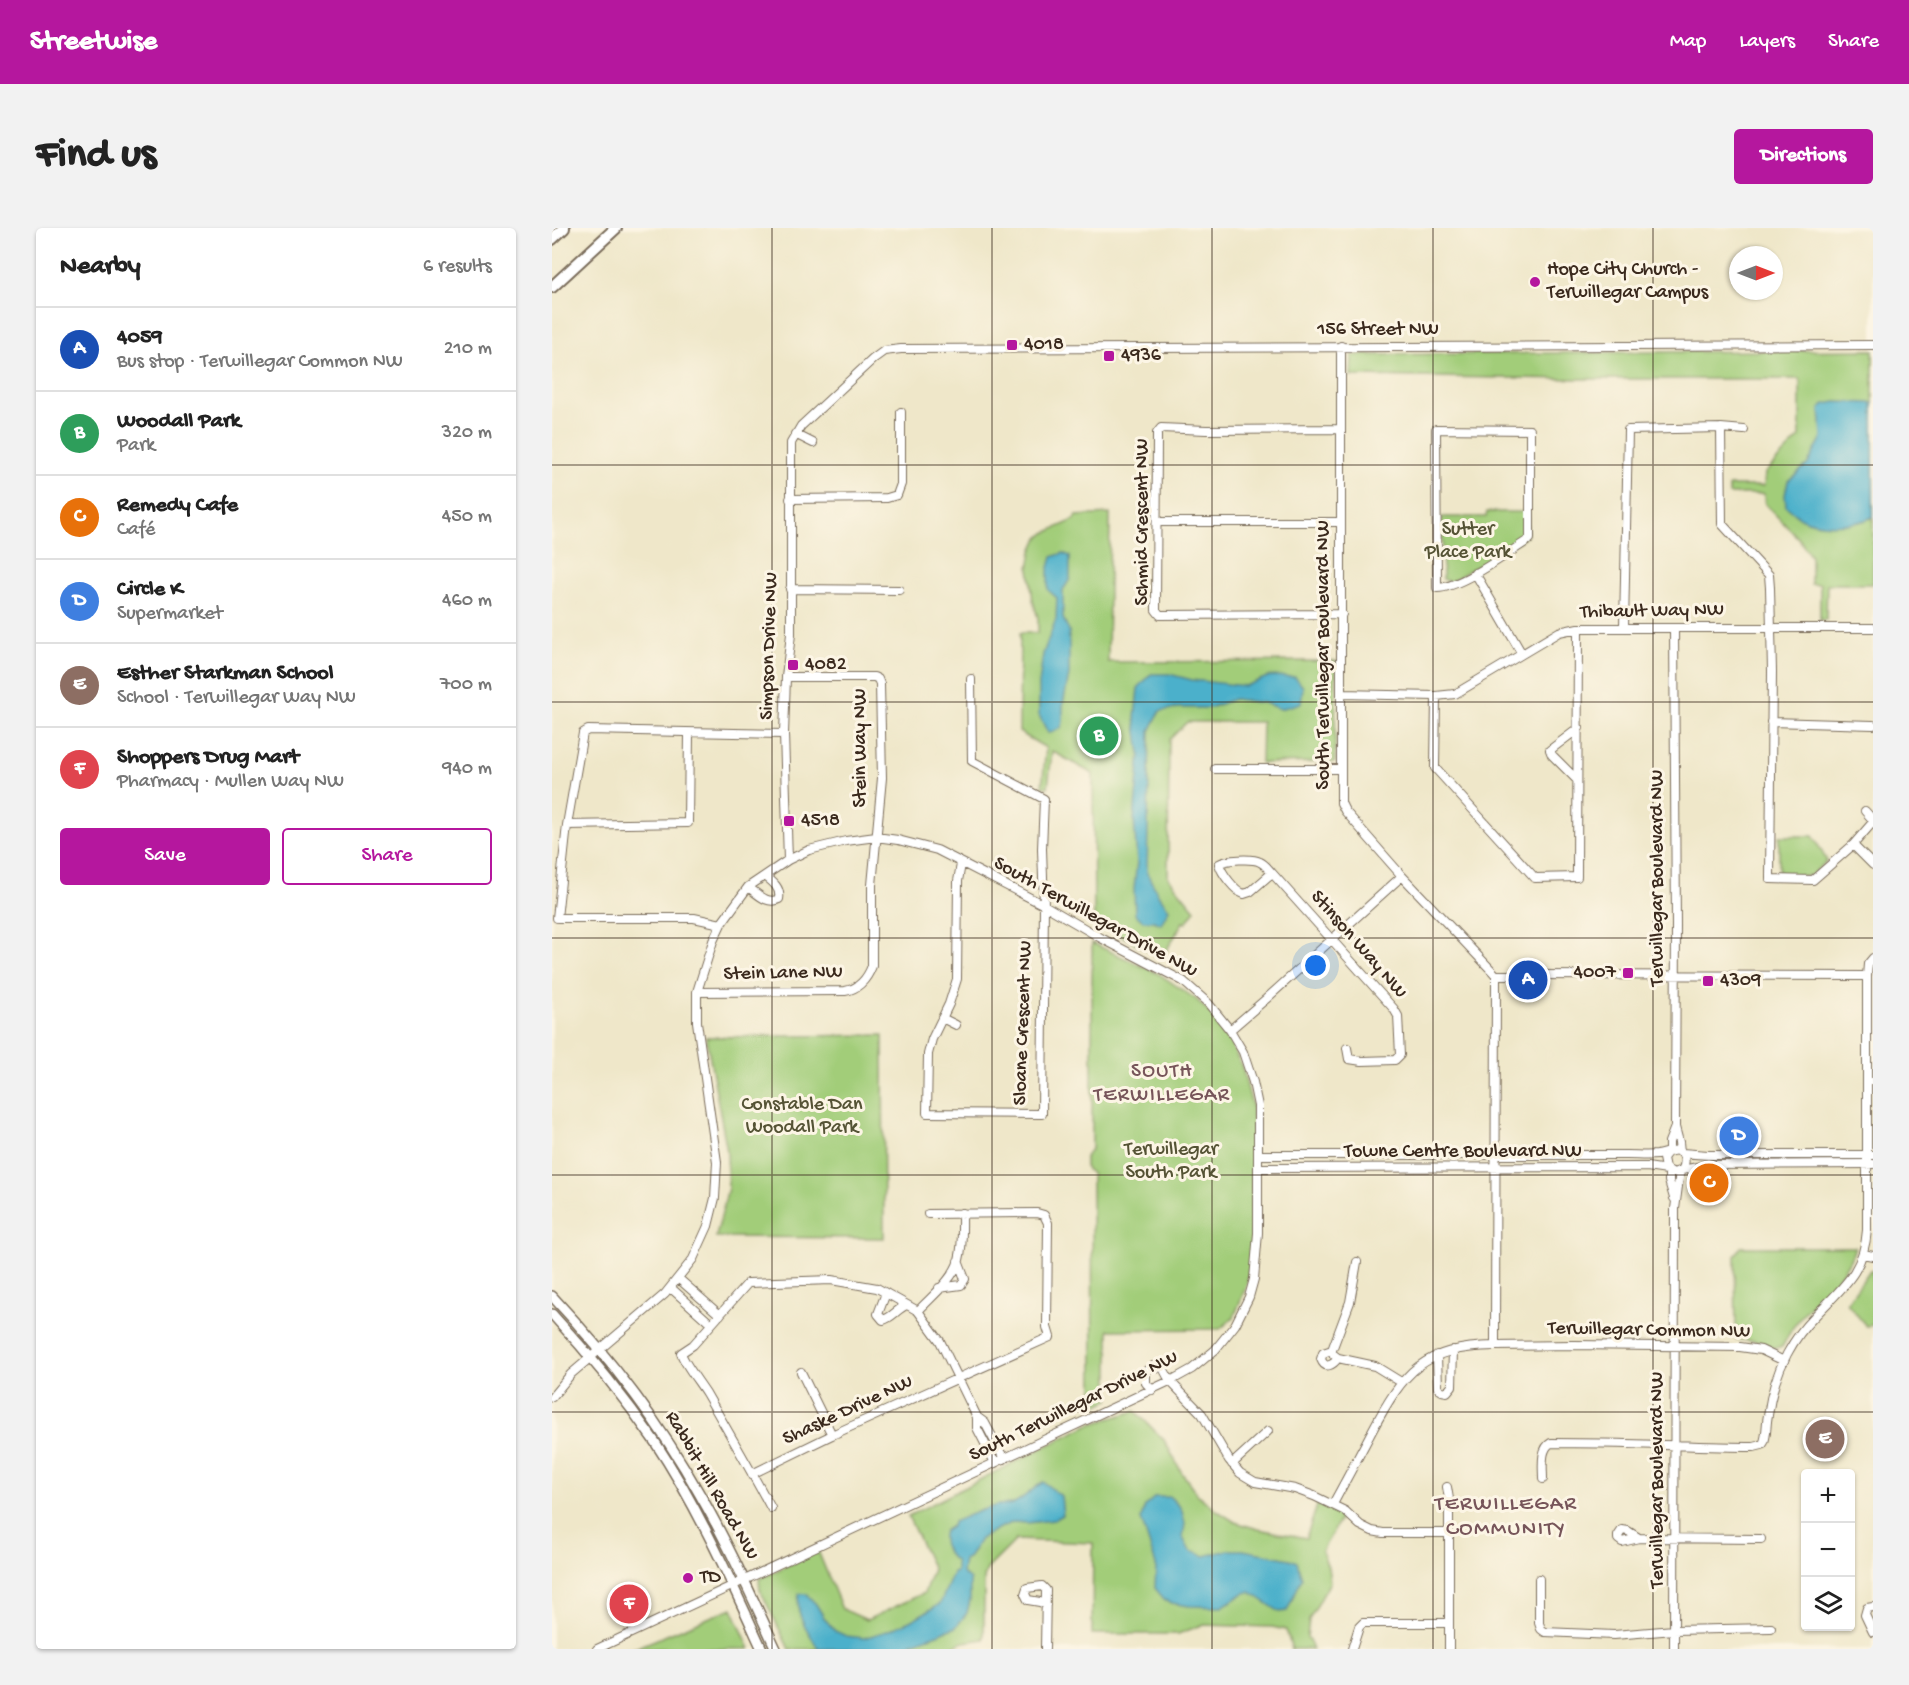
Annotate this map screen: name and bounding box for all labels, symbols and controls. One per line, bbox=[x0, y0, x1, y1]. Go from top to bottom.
text: Streetwise bbox=[30, 26, 157, 59]
text: Map bbox=[1670, 30, 1706, 55]
text: Layers bbox=[1739, 30, 1795, 55]
text: Share bbox=[1828, 30, 1879, 55]
button: Directions bbox=[1734, 129, 1873, 184]
text: Find us bbox=[36, 132, 156, 181]
north arrow bbox=[1729, 246, 1783, 300]
text: Nearby bbox=[60, 252, 141, 283]
text: 6 results bbox=[423, 256, 492, 279]
place label: Hope City Church - Terwillegar Campus bbox=[1546, 259, 1709, 305]
marker: Hope City Church - Terwillegar Campus bbox=[1528, 275, 1542, 289]
street label: 156 Street NW bbox=[1316, 319, 1439, 342]
text: 4059 bbox=[117, 325, 163, 351]
place label: 4018 bbox=[1024, 334, 1064, 357]
text: A bbox=[74, 338, 85, 361]
text: 210 m bbox=[444, 338, 492, 361]
marker: 4018 bbox=[1005, 338, 1019, 352]
place label: 4936 bbox=[1121, 345, 1162, 368]
marker: 4936 bbox=[1102, 349, 1116, 363]
text: Bus stop · Terwillegar Common NW bbox=[117, 351, 403, 374]
text: Woodall Park bbox=[117, 409, 241, 435]
text: B bbox=[74, 422, 85, 445]
text: 320 m bbox=[442, 422, 492, 445]
text: Park bbox=[117, 435, 155, 458]
street label: Schmid Crescent NW bbox=[1132, 439, 1155, 606]
text: Remedy Cafe bbox=[117, 493, 238, 519]
text: C bbox=[74, 506, 85, 529]
text: 450 m bbox=[442, 506, 492, 529]
text: Café bbox=[117, 519, 155, 542]
park label: Sutter Place Park bbox=[1424, 519, 1513, 565]
street label: South Terwillegar Boulevard NW bbox=[1313, 520, 1336, 790]
street label: Simpson Drive NW bbox=[756, 572, 784, 720]
text: Circle K bbox=[117, 577, 182, 603]
text: D bbox=[73, 590, 86, 613]
text: 460 m bbox=[442, 590, 492, 613]
street label: Thibault Way NW bbox=[1579, 599, 1724, 625]
text: Supermarket bbox=[117, 603, 223, 626]
place label: 4082 bbox=[805, 654, 847, 677]
marker: 4082 bbox=[786, 658, 800, 672]
text: Esther Starkman School bbox=[117, 661, 334, 687]
text: E bbox=[73, 674, 86, 697]
text: 700 m bbox=[440, 674, 492, 697]
text: School · Terwillegar Way NW bbox=[117, 687, 356, 710]
street label: Stein Way NW bbox=[850, 688, 873, 808]
pin: B bbox=[1080, 714, 1118, 758]
text: Shoppers Drug Mart bbox=[117, 745, 299, 771]
text: F bbox=[74, 758, 85, 781]
text: 940 m bbox=[442, 758, 492, 781]
street label: Terwillegar Boulevard NW bbox=[1647, 770, 1670, 987]
text: Pharmacy · Mullen Way NW bbox=[117, 771, 344, 794]
place label: 4518 bbox=[801, 810, 840, 833]
marker: 4518 bbox=[782, 814, 796, 828]
button: Save bbox=[60, 828, 270, 885]
button: Share bbox=[282, 828, 492, 885]
street label: South Terwillegar Drive NW bbox=[989, 852, 1201, 984]
street label: Stinson Way NW bbox=[1305, 886, 1411, 1004]
street label: Sloane Crescent NW bbox=[1010, 940, 1038, 1106]
your location bbox=[1301, 951, 1330, 980]
pin: A bbox=[1508, 958, 1548, 1002]
street label: Stein Lane NW bbox=[723, 961, 843, 987]
place label: 4007 bbox=[1573, 962, 1617, 985]
marker: 4007 bbox=[1621, 966, 1635, 980]
place label: 4309 bbox=[1720, 970, 1761, 993]
marker: 4309 bbox=[1701, 974, 1715, 988]
district label: SOUTH TERWILLEGAR bbox=[1093, 1060, 1230, 1109]
park label: Constable Dan Woodall Park bbox=[741, 1094, 863, 1140]
pin: D bbox=[1720, 1114, 1758, 1158]
park label: Terwillegar South Park bbox=[1123, 1139, 1220, 1185]
street label: Towne Centre Boulevard NW bbox=[1343, 1141, 1582, 1164]
pin: C bbox=[1690, 1160, 1728, 1206]
street label: Terwillegar Common NW bbox=[1546, 1318, 1751, 1344]
street label: South Terwillegar Drive NW bbox=[966, 1346, 1182, 1468]
street label: Shaske Drive NW bbox=[779, 1371, 917, 1451]
street label: Terwillegar Boulevard NW bbox=[1647, 1372, 1670, 1589]
street label: Rabbit Hill Road NW bbox=[659, 1408, 763, 1564]
pin: E bbox=[1806, 1416, 1844, 1462]
map controls bbox=[1801, 1469, 1855, 1631]
button: + bbox=[1801, 1469, 1855, 1523]
district label: TERWILLEGAR COMMUNITY bbox=[1433, 1492, 1577, 1543]
button: − bbox=[1801, 1523, 1855, 1577]
place label: TD bbox=[699, 1567, 722, 1590]
marker: TD bbox=[681, 1571, 695, 1585]
button: layers bbox=[1801, 1577, 1855, 1631]
pin: F bbox=[610, 1582, 649, 1626]

